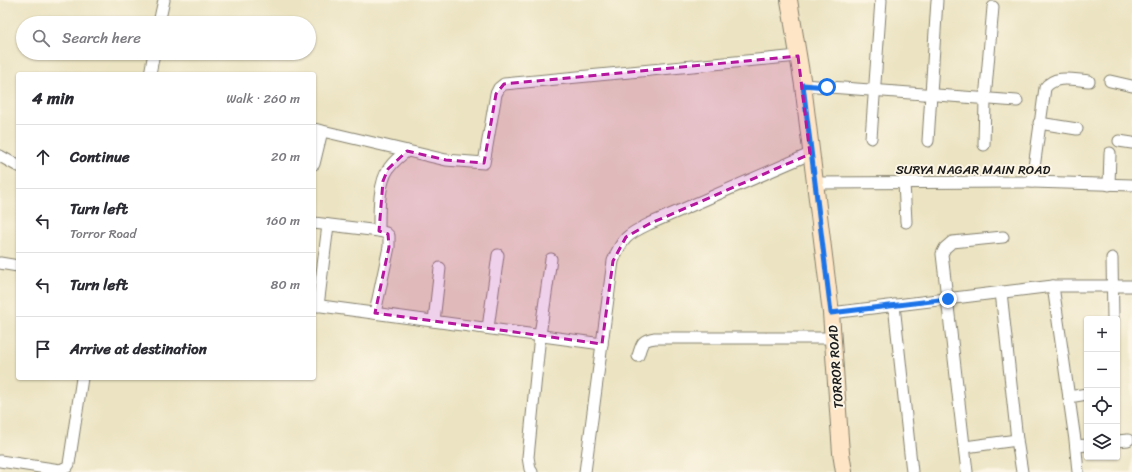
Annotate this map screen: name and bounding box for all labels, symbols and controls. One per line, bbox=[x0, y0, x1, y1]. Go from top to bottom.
search box bbox=[16, 16, 316, 60]
text: Search here bbox=[62, 25, 141, 51]
icon: search bbox=[30, 27, 52, 49]
route start bbox=[818, 78, 836, 96]
text: 4 min bbox=[32, 83, 74, 113]
text: Walk · 260 m bbox=[226, 87, 300, 110]
text: Continue bbox=[70, 144, 130, 170]
text: 20 m bbox=[271, 145, 300, 168]
icon: ahead bbox=[32, 146, 54, 168]
street label: SURYA NAGAR MAIN ROAD bbox=[896, 158, 1051, 181]
text: Turn left bbox=[70, 196, 128, 222]
text: 160 m bbox=[265, 209, 300, 232]
icon: left bbox=[32, 210, 54, 232]
text: Torror Road bbox=[70, 222, 136, 245]
text: Turn left bbox=[70, 272, 128, 298]
text: 80 m bbox=[271, 273, 300, 296]
icon: left bbox=[32, 274, 54, 296]
route end bbox=[939, 290, 957, 308]
map controls bbox=[1084, 316, 1120, 460]
button: + bbox=[1084, 316, 1120, 352]
street label: TORROR ROAD bbox=[821, 324, 850, 409]
text: Arrive at destination bbox=[70, 336, 207, 362]
icon: arrive bbox=[32, 338, 54, 360]
button: − bbox=[1084, 352, 1120, 388]
button: locate bbox=[1084, 388, 1120, 424]
button: layers bbox=[1084, 424, 1120, 460]

